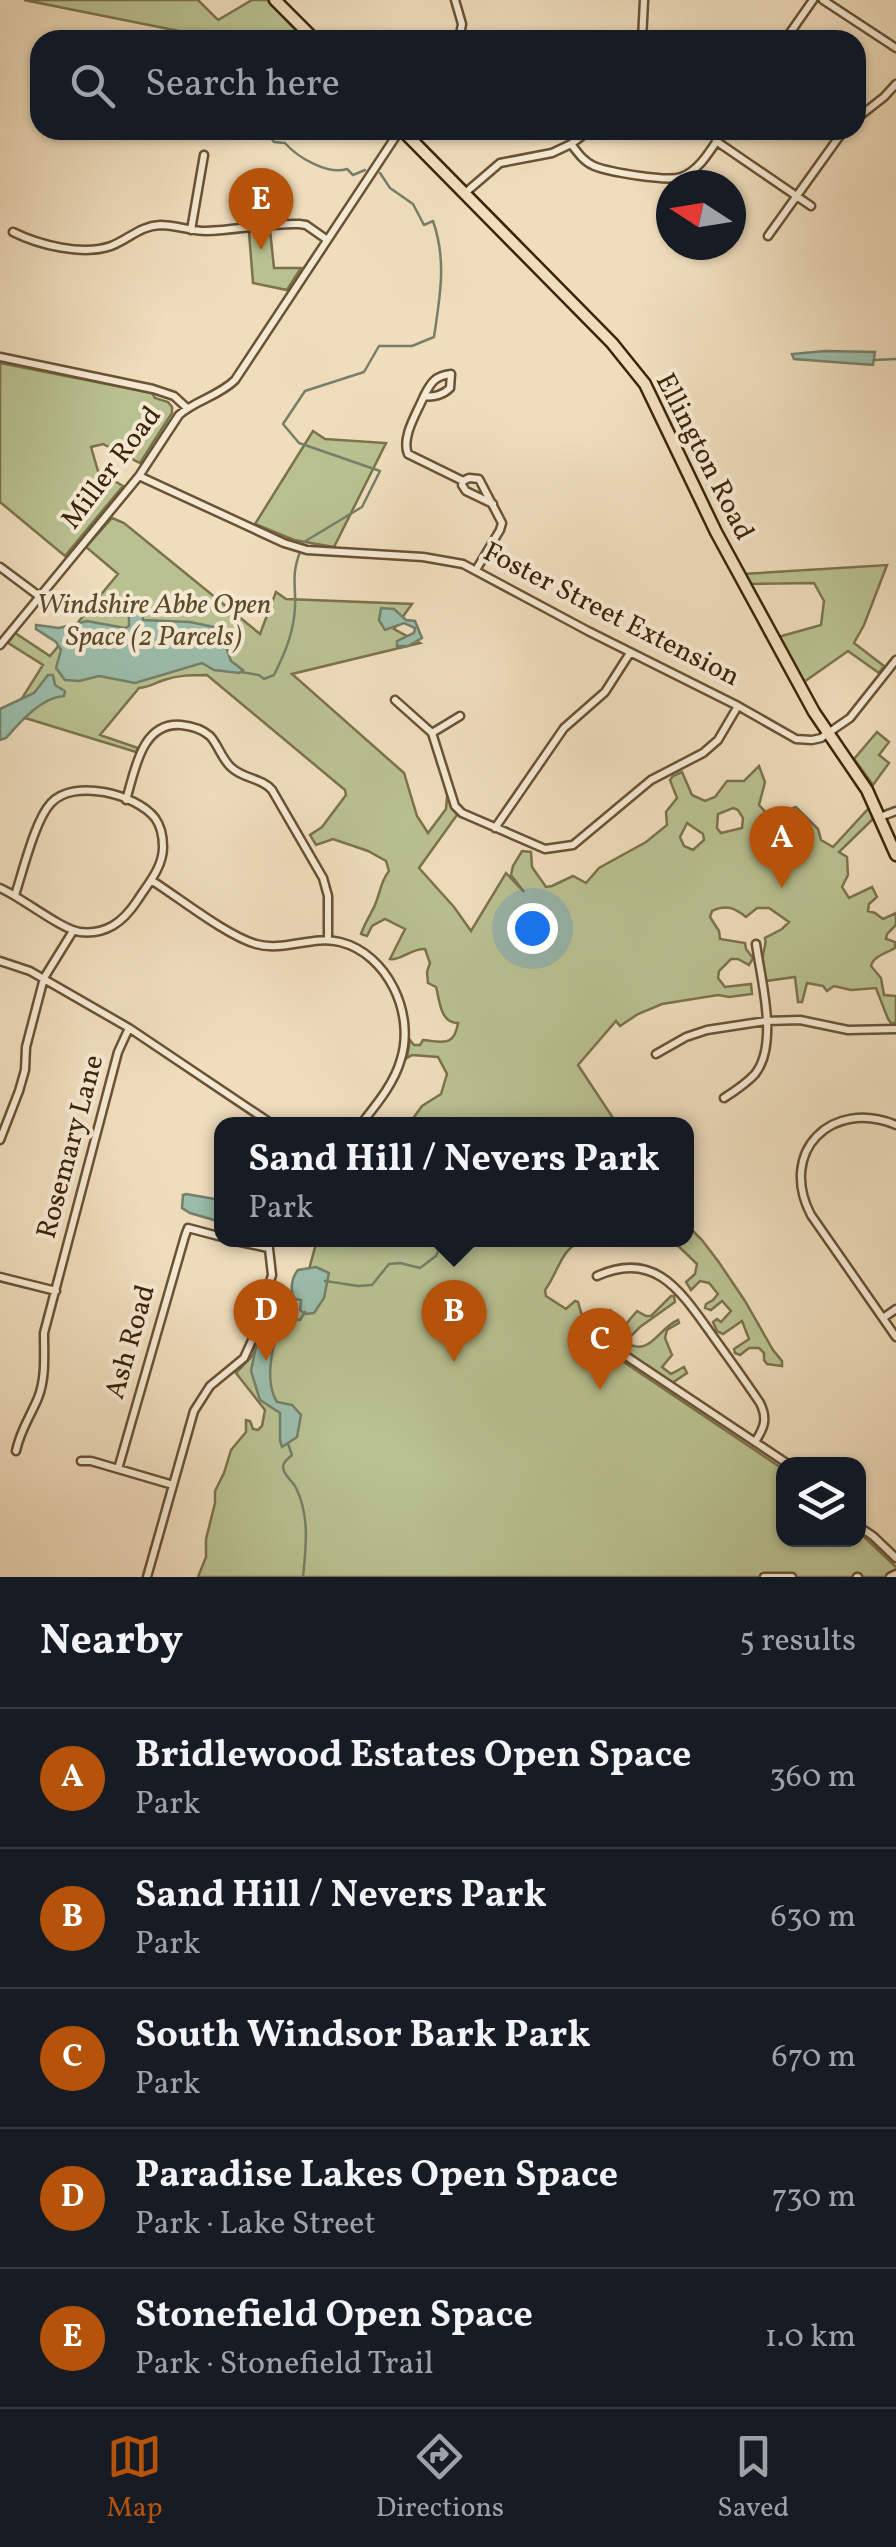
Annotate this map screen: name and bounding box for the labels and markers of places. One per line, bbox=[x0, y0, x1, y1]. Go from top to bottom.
pin: E bbox=[228, 168, 294, 250]
pin: A bbox=[750, 806, 814, 888]
pin: D bbox=[234, 1278, 298, 1361]
pin: B bbox=[422, 1280, 486, 1362]
pin: C bbox=[568, 1308, 632, 1390]

